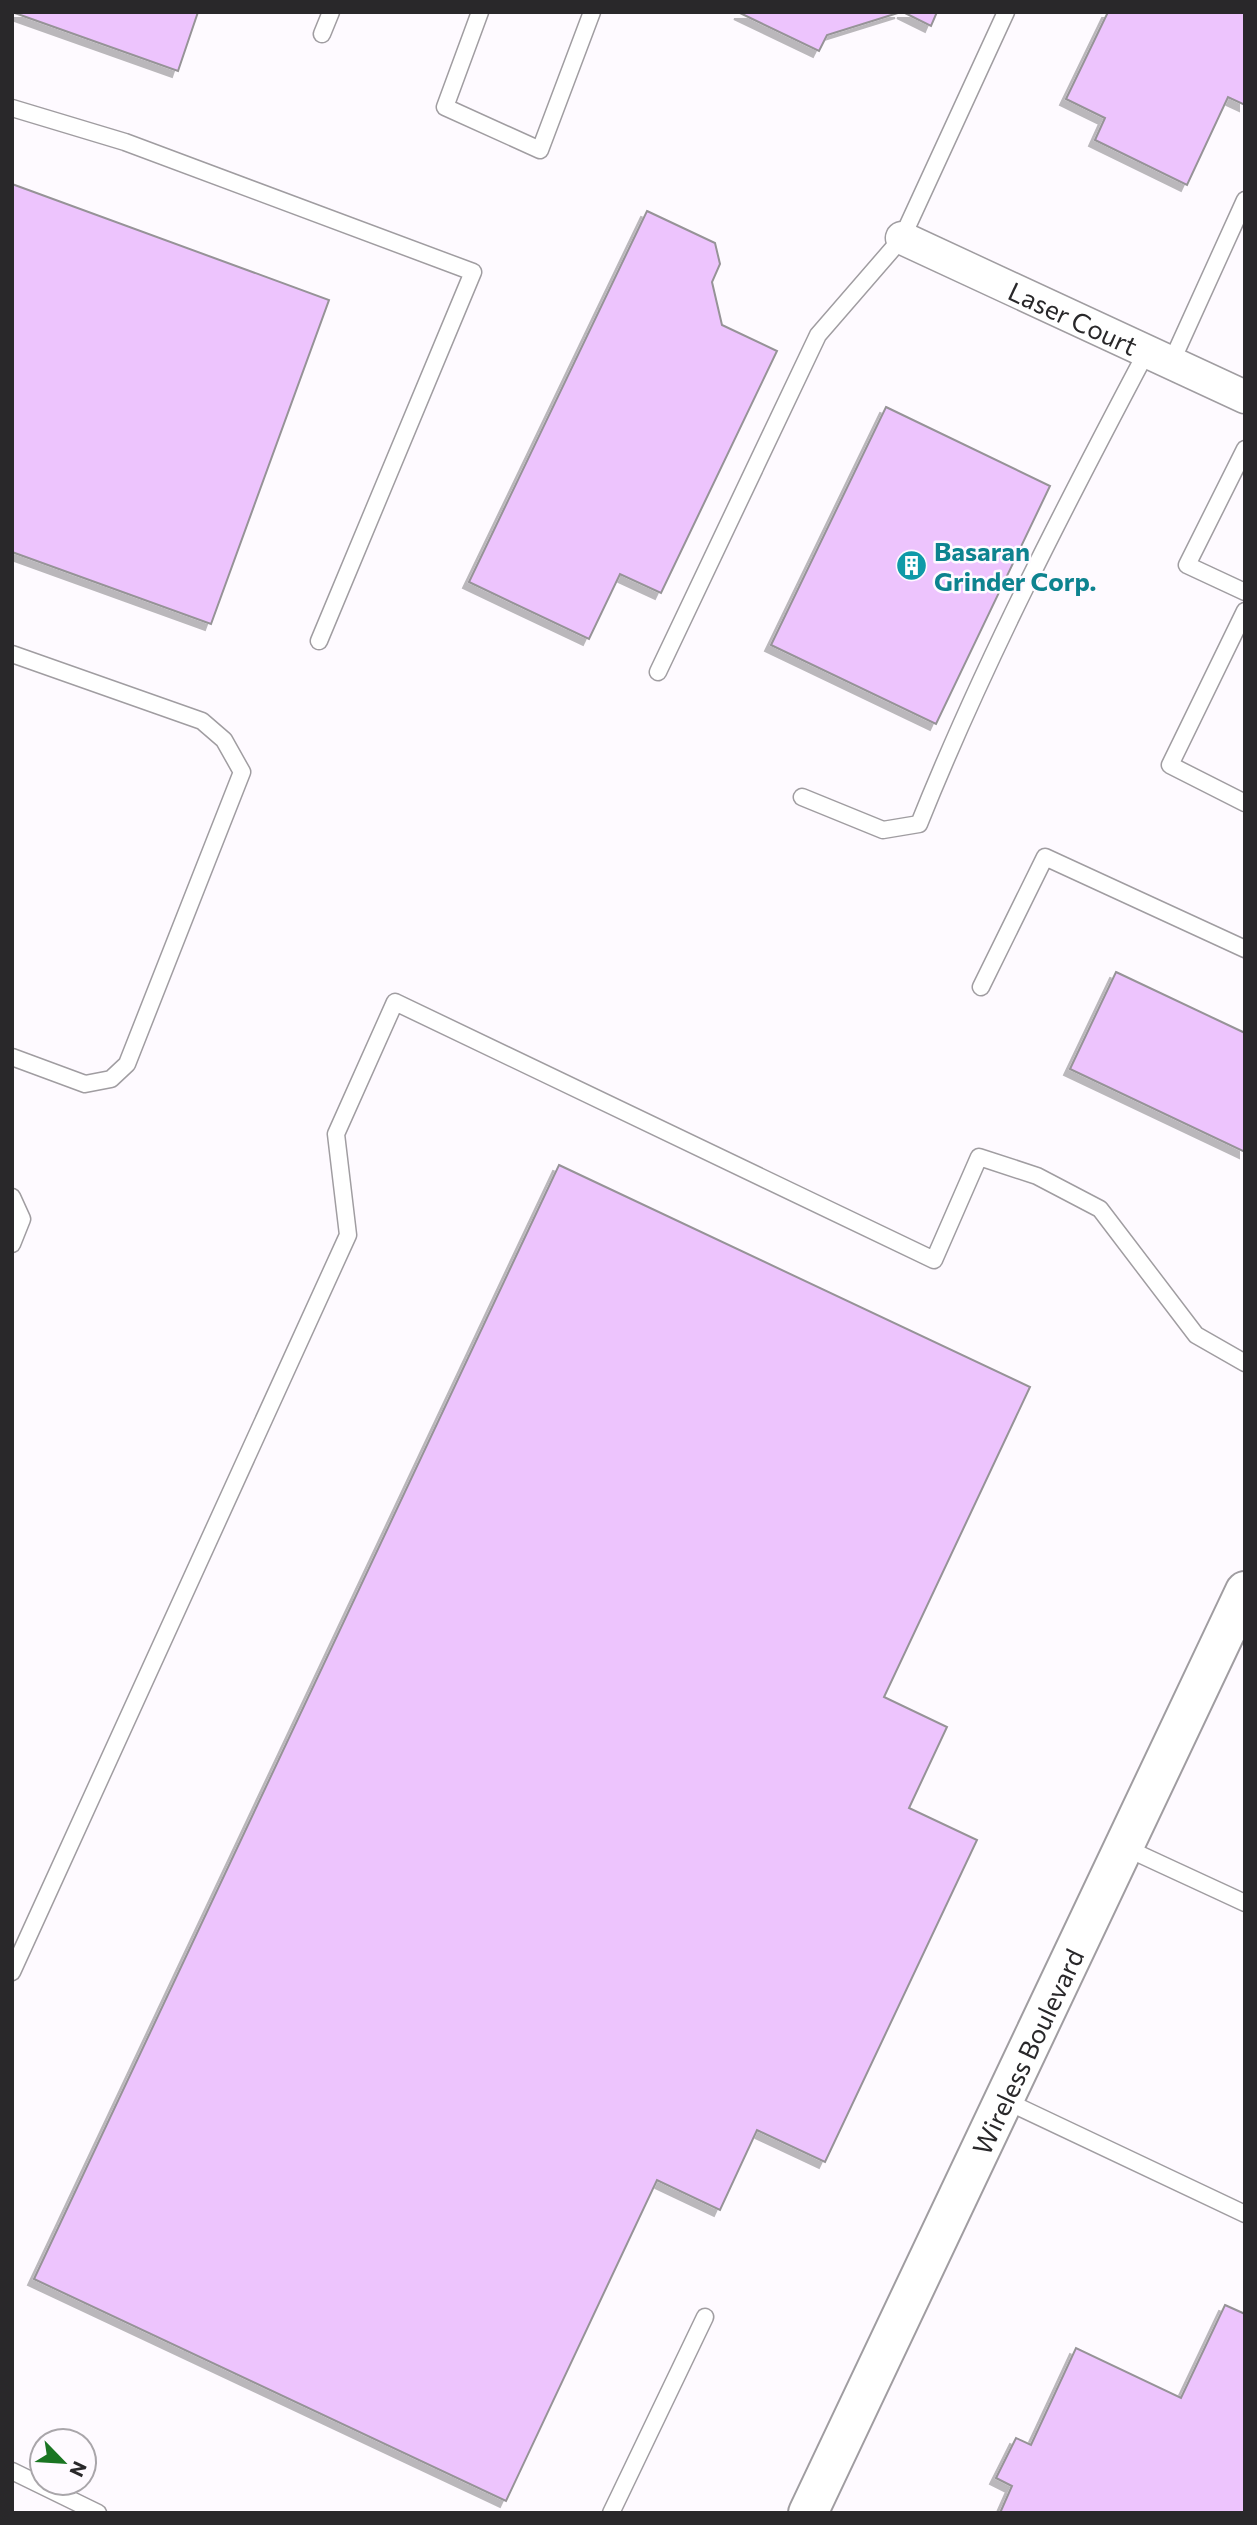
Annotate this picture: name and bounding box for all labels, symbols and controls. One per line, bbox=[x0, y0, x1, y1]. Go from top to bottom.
street label: Laser Court bbox=[1004, 274, 1143, 361]
place label: Basaran Grinder Corp. bbox=[934, 535, 1096, 596]
building icon: Basaran Grinder Corp. bbox=[894, 548, 928, 582]
street label: Wireless Boulevard bbox=[965, 1943, 1089, 2159]
north arrow bbox=[28, 2427, 98, 2497]
text: N bbox=[65, 2458, 92, 2481]

